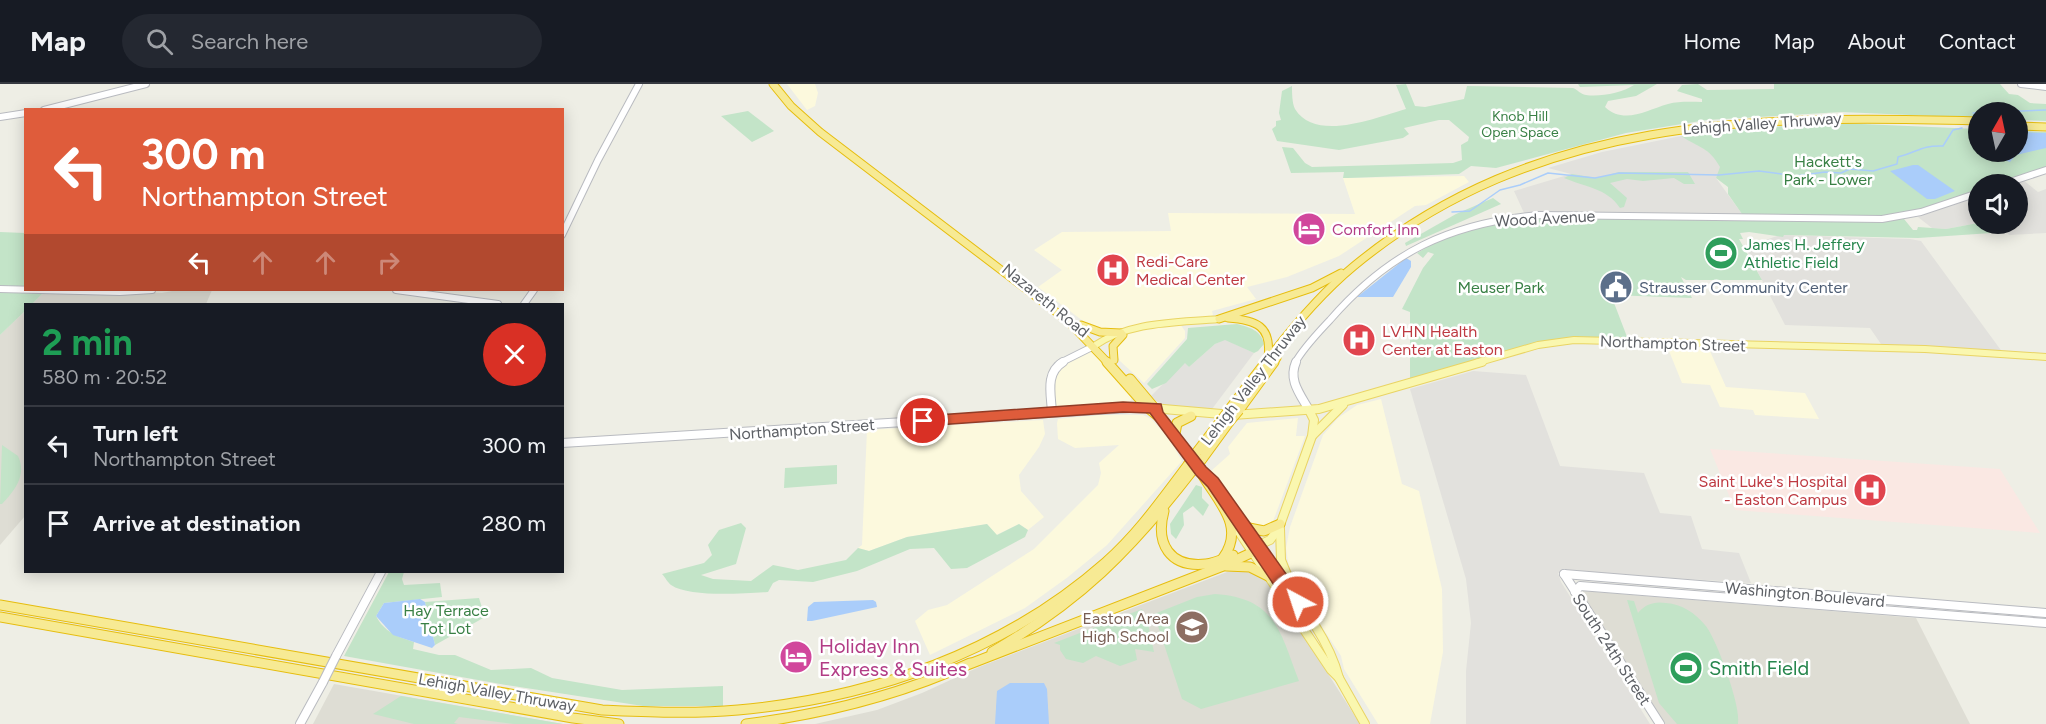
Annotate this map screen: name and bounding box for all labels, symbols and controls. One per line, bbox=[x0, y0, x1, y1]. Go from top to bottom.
search box bbox=[122, 14, 542, 68]
text: Map bbox=[30, 24, 86, 58]
icon: search bbox=[143, 25, 176, 58]
text: Search here bbox=[191, 28, 308, 55]
text: Home bbox=[1684, 29, 1741, 54]
text: Map bbox=[1774, 29, 1815, 54]
text: About bbox=[1848, 29, 1906, 54]
text: Contact bbox=[1939, 29, 2016, 54]
north arrow bbox=[1968, 102, 2028, 162]
map controls bbox=[1968, 102, 2028, 234]
park label: Knob Hill Open Space bbox=[1481, 108, 1559, 141]
street label: Lehigh Valley Thruway bbox=[1682, 108, 1843, 139]
text: 300 m bbox=[141, 129, 265, 180]
icon: left bbox=[42, 132, 120, 210]
park label: Hackett's Park - Lower bbox=[1784, 152, 1873, 189]
button: sound bbox=[1968, 174, 2028, 234]
text: Northampton Street bbox=[141, 180, 388, 213]
street label: Wood Avenue bbox=[1494, 206, 1596, 231]
hotel icon: Comfort Inn bbox=[1291, 211, 1327, 247]
place label: Comfort Inn bbox=[1332, 220, 1419, 239]
sports icon: James H. Jeffery Athletic Field bbox=[1703, 235, 1739, 271]
place label: James H. Jeffery Athletic Field bbox=[1744, 235, 1865, 272]
icon: left bbox=[183, 246, 216, 279]
icon: ahead bbox=[246, 246, 279, 279]
icon: ahead bbox=[309, 246, 342, 279]
icon: right bbox=[372, 246, 405, 279]
hospital icon: Redi-Care Medical Center bbox=[1095, 252, 1131, 288]
place label: Redi-Care Medical Center bbox=[1136, 252, 1246, 289]
street label: Nazareth Road bbox=[998, 260, 1093, 341]
public building icon: Strausser Community Center bbox=[1598, 269, 1634, 305]
park label: Meuser Park bbox=[1457, 278, 1545, 297]
place label: Strausser Community Center bbox=[1639, 278, 1848, 297]
street label: Lehigh Valley Thruway bbox=[1197, 311, 1310, 449]
text: 2 min bbox=[42, 321, 133, 364]
hospital icon: LVHN Health Center at Easton bbox=[1341, 322, 1377, 358]
place label: LVHN Health Center at Easton bbox=[1382, 322, 1503, 359]
button: close bbox=[483, 323, 546, 386]
street label: Northampton Street bbox=[1600, 331, 1746, 356]
text: 580 m · 20:52 bbox=[42, 365, 167, 389]
pin bbox=[897, 395, 948, 446]
icon: arrive bbox=[906, 404, 939, 437]
street label: Northampton Street bbox=[728, 415, 876, 444]
text: Turn left bbox=[93, 420, 179, 447]
icon: left bbox=[42, 429, 75, 462]
text: 300 m bbox=[482, 432, 546, 459]
text: Northampton Street bbox=[93, 447, 276, 471]
place label: Saint Luke's Hospital - Easton Campus bbox=[1699, 472, 1847, 509]
hospital icon: Saint Luke's Hospital - Easton Campus bbox=[1852, 472, 1888, 508]
icon: arrive bbox=[42, 507, 75, 540]
text: Arrive at destination bbox=[93, 510, 301, 537]
text: 280 m bbox=[482, 510, 546, 537]
position arrow bbox=[1266, 570, 1330, 634]
street label: Washington Boulevard bbox=[1724, 578, 1886, 611]
street label: South 24th Street bbox=[1568, 590, 1655, 709]
park label: Hay Terrace Tot Lot bbox=[403, 601, 489, 638]
place label: Easton Area High School bbox=[1082, 609, 1169, 646]
school or university icon: Easton Area High School bbox=[1174, 609, 1210, 645]
place label: Holiday Inn Express & Suites bbox=[819, 634, 967, 681]
hotel icon: Holiday Inn Express & Suites bbox=[778, 639, 814, 675]
sports icon: Smith Field bbox=[1668, 650, 1704, 686]
place label: Smith Field bbox=[1709, 656, 1809, 680]
street label: Lehigh Valley Thruway bbox=[417, 669, 578, 716]

